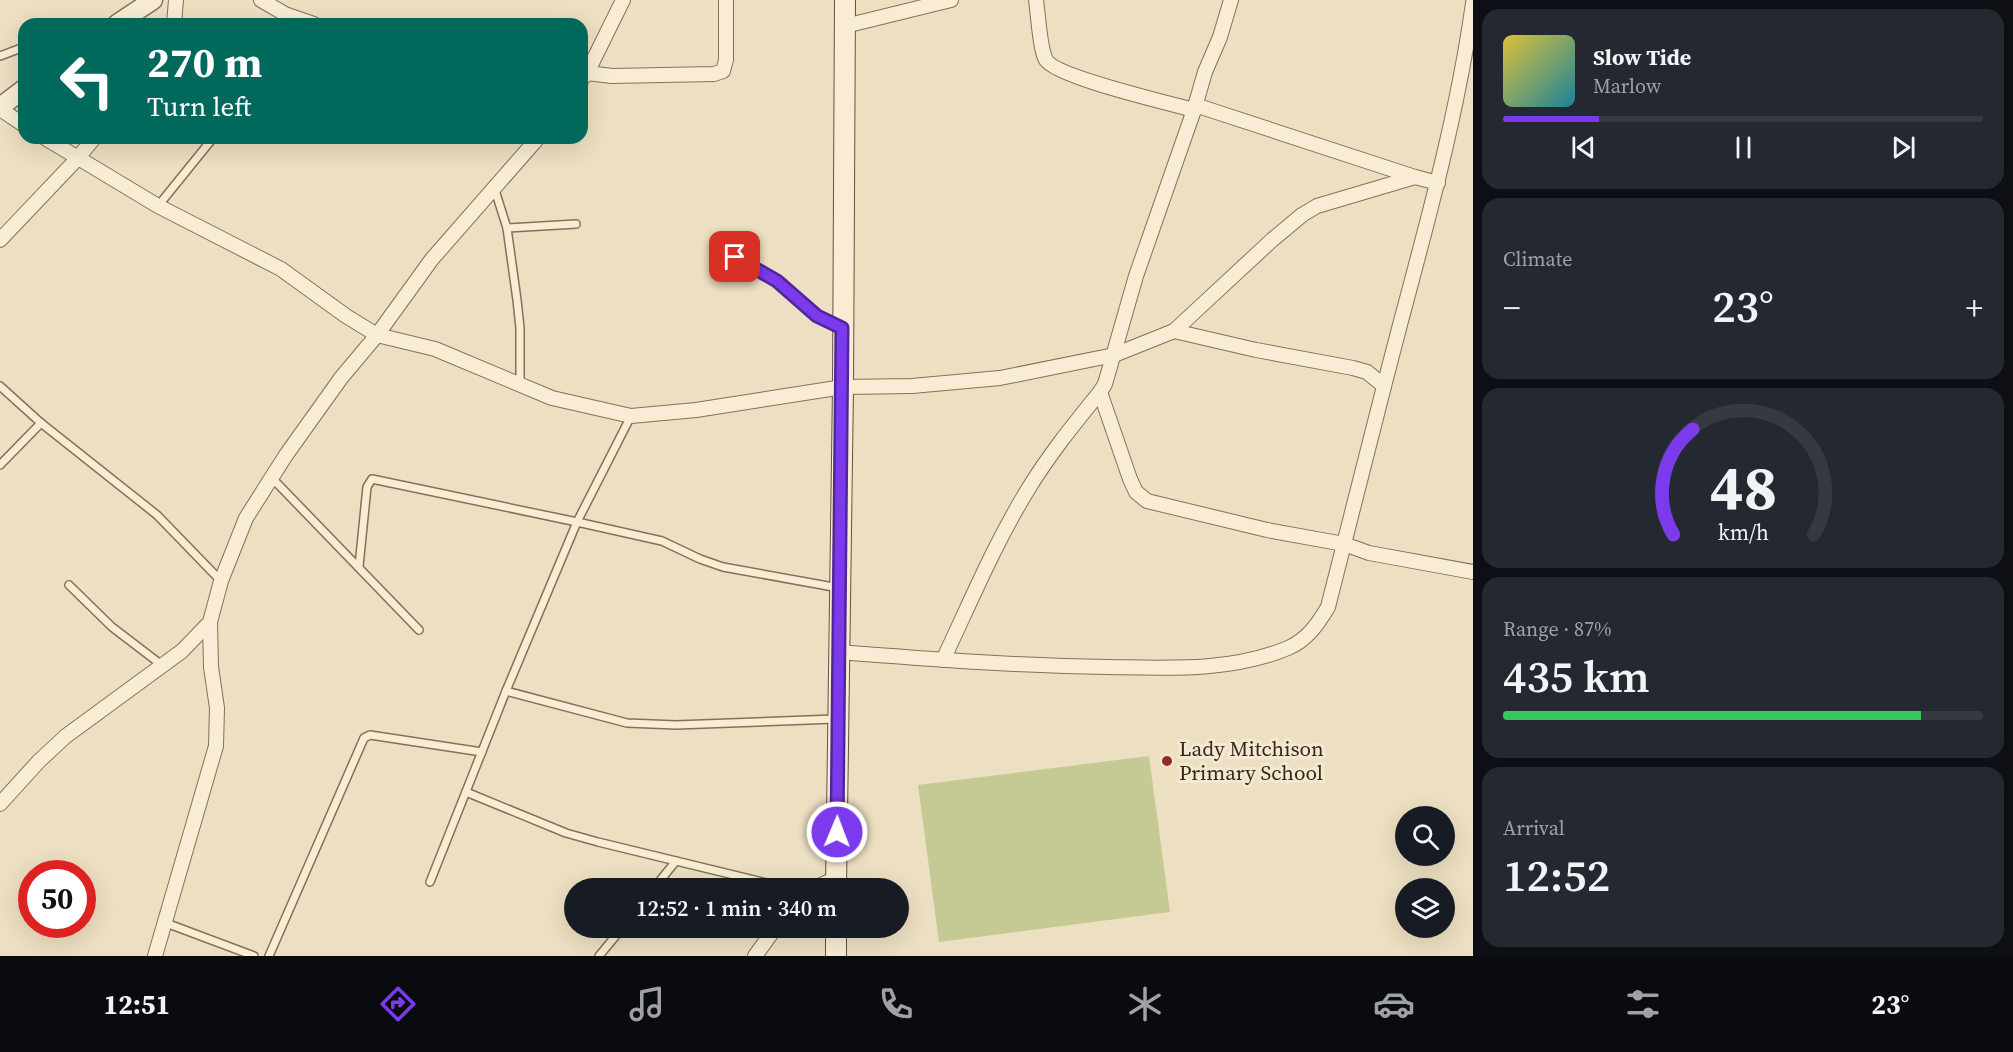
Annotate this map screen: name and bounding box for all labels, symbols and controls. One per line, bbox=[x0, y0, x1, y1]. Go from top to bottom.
text: 270 m bbox=[147, 33, 262, 91]
icon: left bbox=[48, 42, 126, 120]
text: Slow Tide bbox=[1593, 42, 1691, 72]
text: Marlow bbox=[1593, 72, 1661, 100]
text: Turn left bbox=[147, 88, 251, 125]
icon: previous bbox=[1567, 131, 1600, 164]
icon: pause bbox=[1727, 131, 1760, 164]
icon: next bbox=[1887, 131, 1920, 164]
pin bbox=[709, 231, 760, 282]
icon: arrive bbox=[718, 240, 751, 273]
text: Climate bbox=[1503, 245, 1572, 273]
text: 23° bbox=[1712, 275, 1774, 337]
text: − bbox=[1503, 285, 1521, 330]
text: + bbox=[1966, 285, 1983, 330]
text: 48 bbox=[1709, 444, 1777, 530]
text: km/h bbox=[1717, 518, 1769, 547]
text: Range · 87% bbox=[1503, 615, 1612, 643]
text: 435 km bbox=[1503, 645, 1650, 707]
place label: Lady Mitchison Primary School bbox=[1179, 734, 1324, 787]
marker: Lady Mitchison Primary School bbox=[1160, 754, 1174, 768]
position arrow bbox=[805, 800, 869, 864]
map controls bbox=[1395, 806, 1455, 938]
button: search bbox=[1395, 806, 1455, 866]
text: Arrival bbox=[1503, 814, 1565, 842]
text: 12:52 bbox=[1503, 844, 1610, 906]
speed limit sign: 50 bbox=[18, 860, 96, 938]
button: layers bbox=[1395, 878, 1455, 938]
text: 12:52 · 1 min · 340 m bbox=[636, 893, 837, 923]
icon: directions bbox=[377, 983, 419, 1025]
icon: music bbox=[626, 983, 668, 1025]
icon: phone bbox=[875, 983, 917, 1025]
icon: climate bbox=[1124, 983, 1166, 1025]
icon: car bbox=[1373, 983, 1415, 1025]
icon: filters bbox=[1622, 983, 1664, 1025]
text: 12:51 bbox=[104, 986, 170, 1023]
text: 23° bbox=[1871, 986, 1909, 1023]

